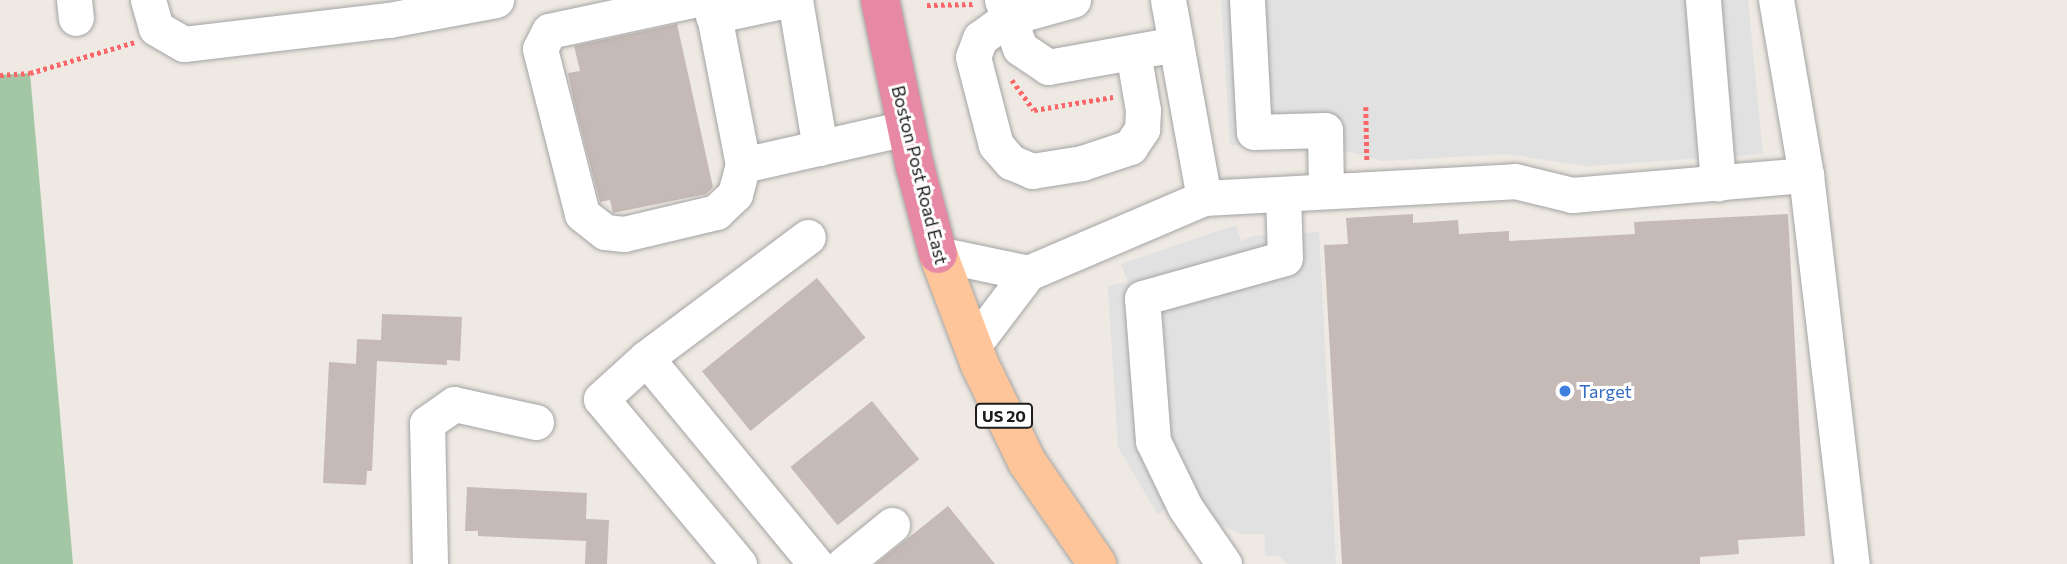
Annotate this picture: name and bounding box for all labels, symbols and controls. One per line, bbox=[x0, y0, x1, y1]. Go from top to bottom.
street label: Boston Post Road East bbox=[887, 83, 953, 267]
place label: Target bbox=[1579, 380, 1632, 402]
marker: Target bbox=[1557, 383, 1573, 399]
road number: US 20 bbox=[974, 404, 1034, 428]

